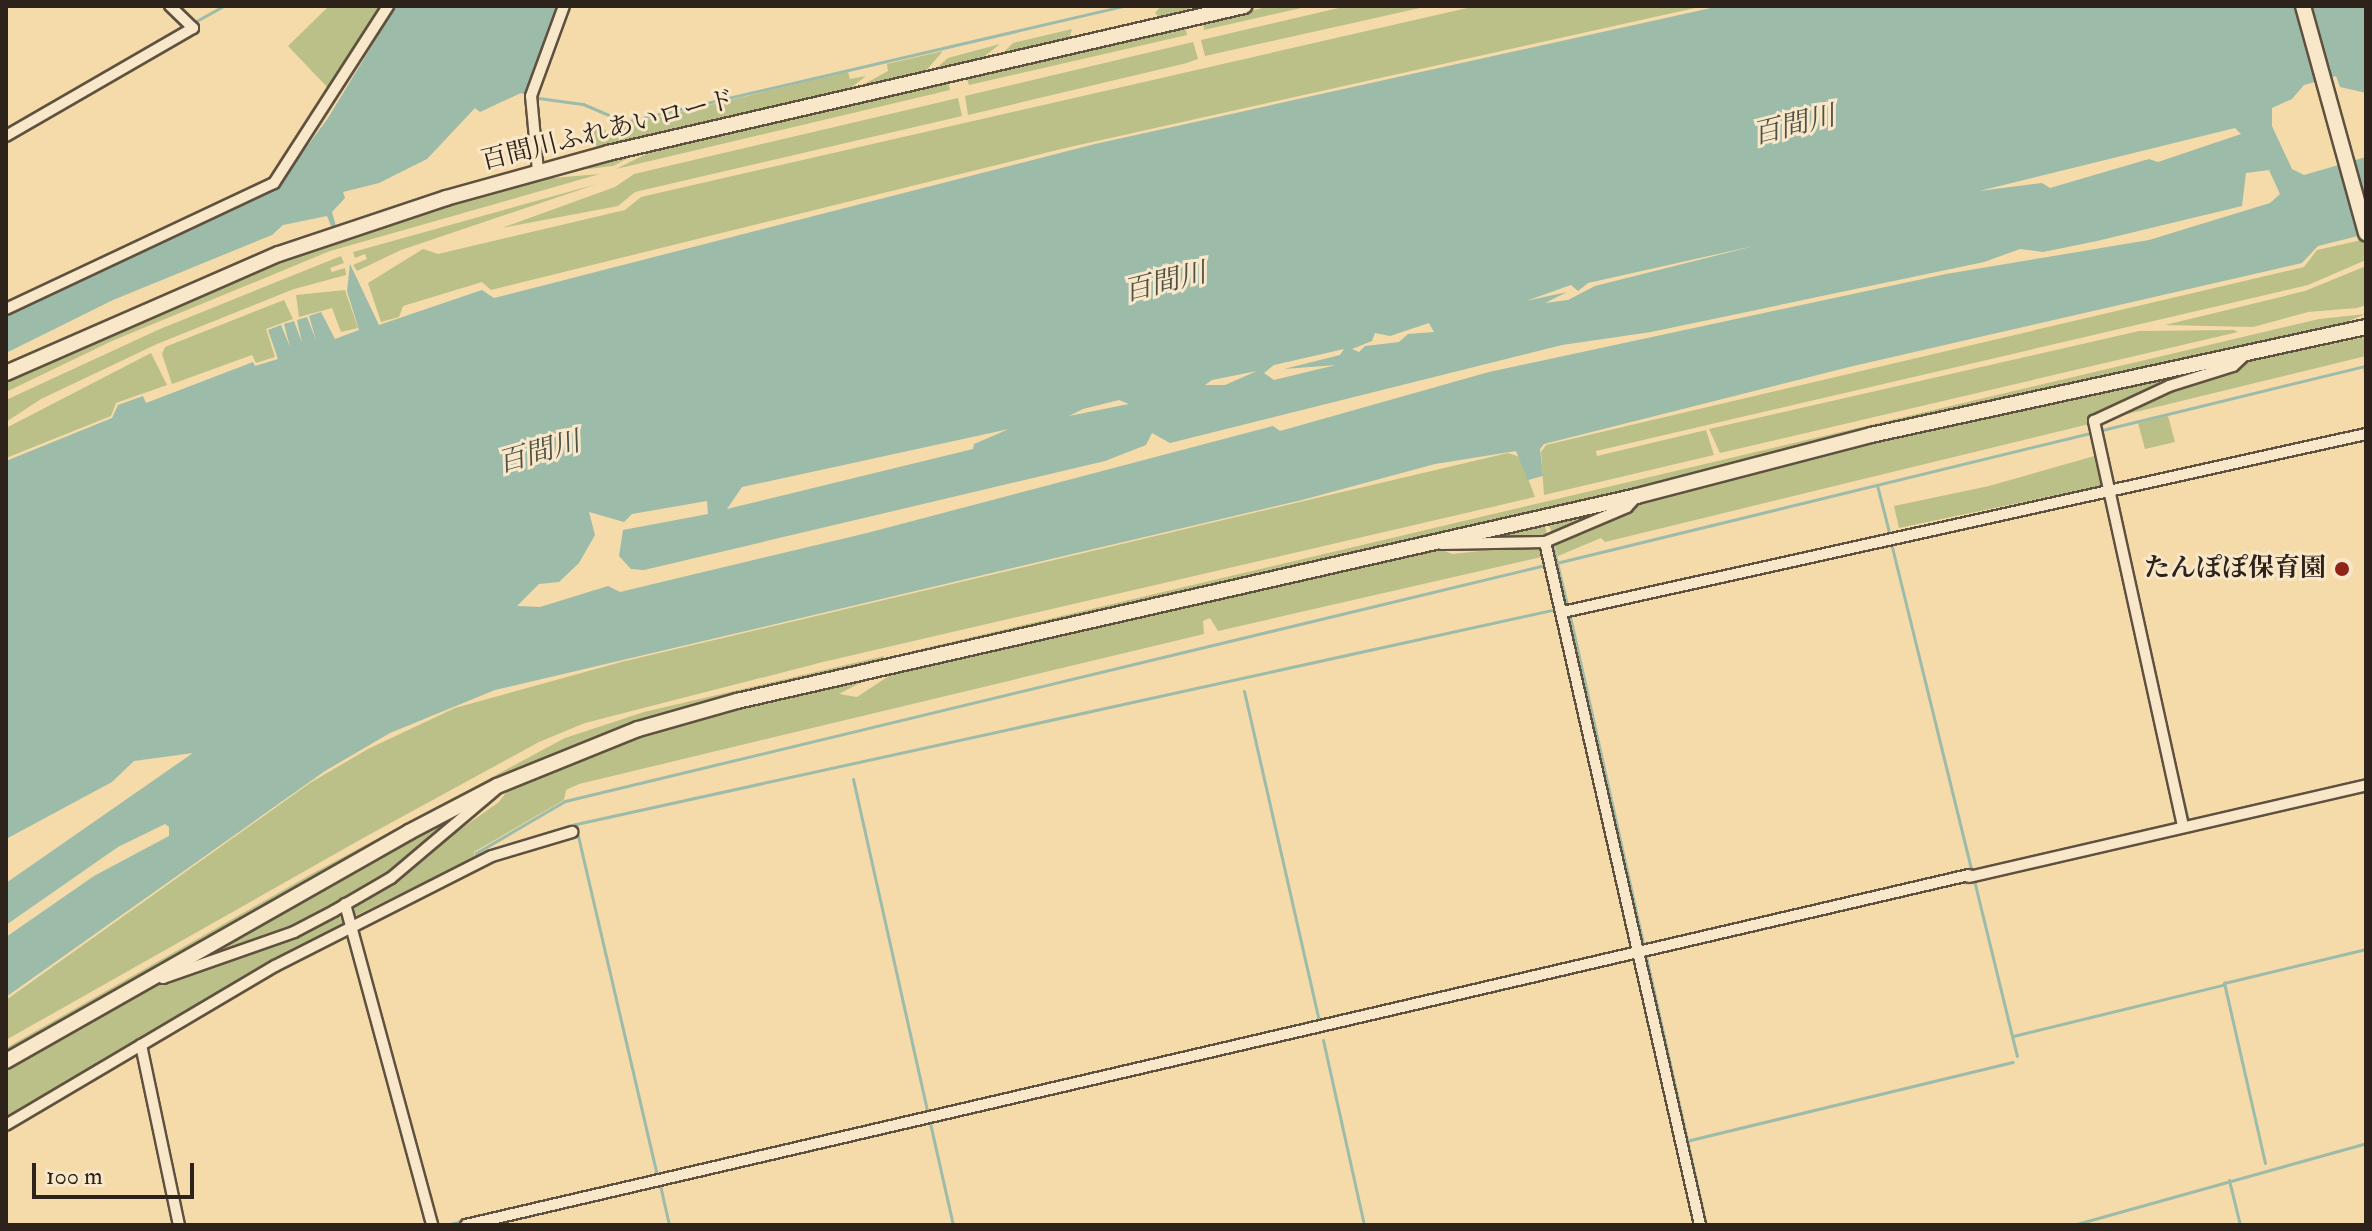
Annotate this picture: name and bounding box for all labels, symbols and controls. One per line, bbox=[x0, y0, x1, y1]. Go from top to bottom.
street label: 百間川ふれあいロード bbox=[478, 84, 738, 178]
water label: 百間川 bbox=[1749, 100, 1839, 152]
water label: 百間川 bbox=[1120, 257, 1210, 309]
water label: 百間川 bbox=[494, 425, 584, 481]
place label: たんぽぽ保育園 bbox=[2144, 553, 2326, 585]
marker: たんぽぽ保育園 bbox=[2333, 560, 2351, 578]
scale bar bbox=[36, 1147, 198, 1197]
text: 100 m bbox=[46, 1161, 103, 1192]

